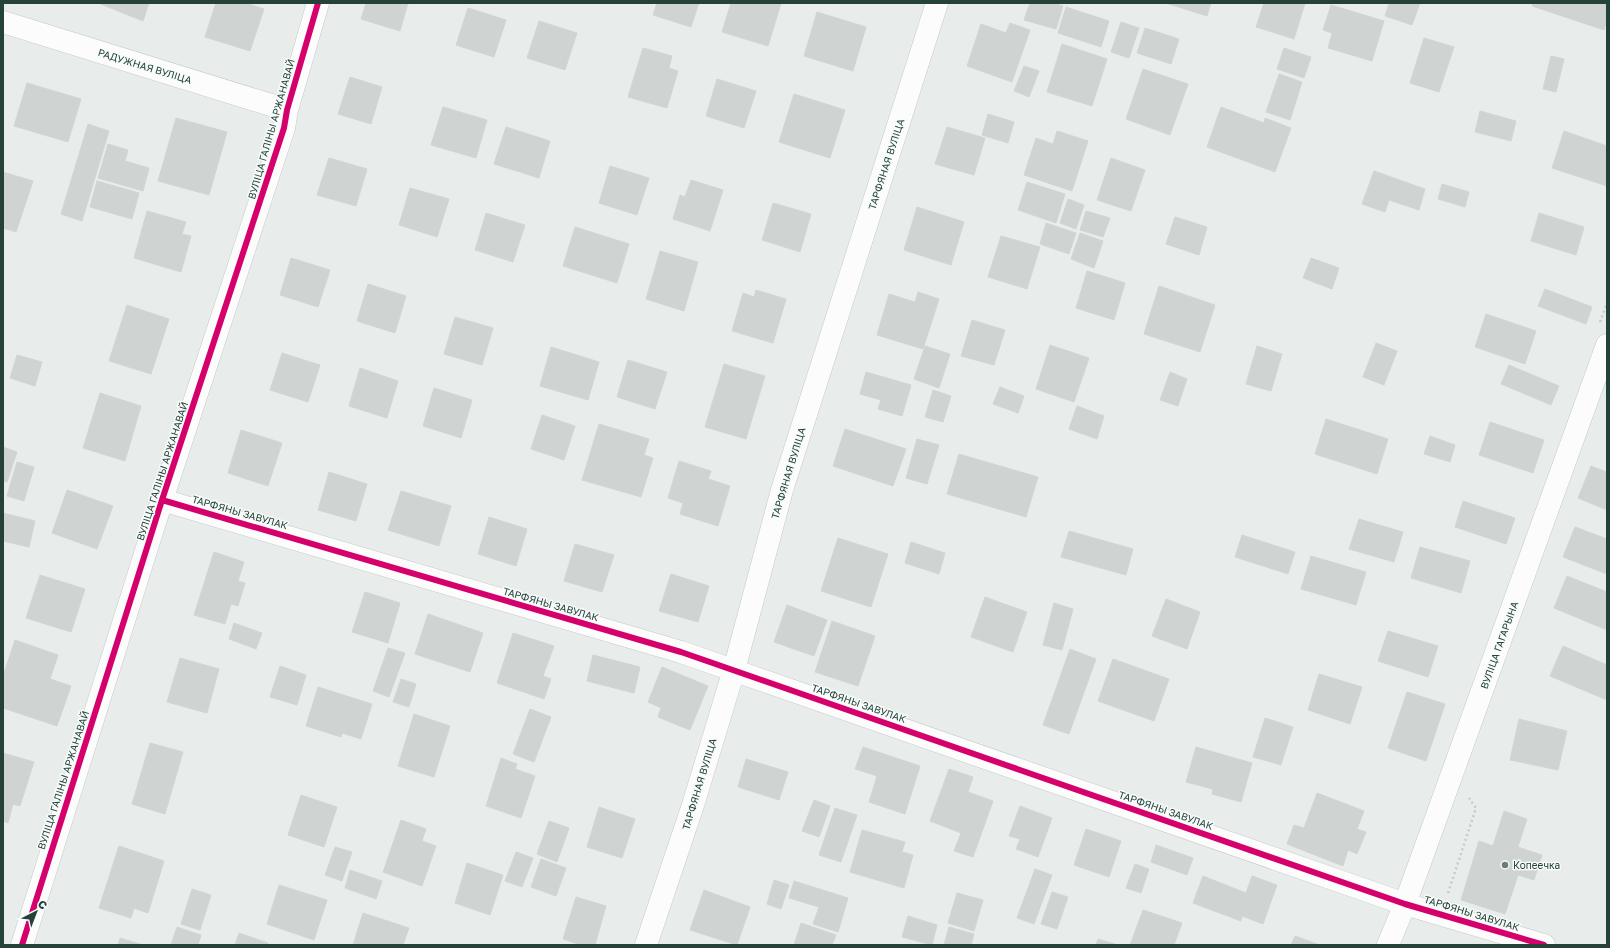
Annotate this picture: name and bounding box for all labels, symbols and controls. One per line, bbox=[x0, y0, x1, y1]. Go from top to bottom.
street label: РАДУЖНАЯ ВУЛІЦА bbox=[97, 46, 194, 86]
street label: ВУЛІЦА ГАЛІНЫ АРЖАНАВАЙ bbox=[245, 58, 297, 200]
street label: ТАРФЯНАЯ ВУЛІЦА bbox=[866, 117, 906, 211]
street label: ВУЛІЦА ГАЛІНЫ АРЖАНАВАЙ bbox=[134, 400, 190, 542]
street label: ТАРФЯНАЯ ВУЛІЦА bbox=[768, 425, 808, 520]
street label: ТАРФЯНЫ ЗАВУЛАК bbox=[191, 493, 289, 531]
street label: ТАРФЯНЫ ЗАВУЛАК bbox=[502, 585, 600, 623]
street label: ВУЛІЦА ГАГАРЫНА bbox=[1478, 599, 1521, 690]
street label: ТАРФЯНЫ ЗАВУЛАК bbox=[810, 681, 908, 725]
street label: ВУЛІЦА ГАЛІНЫ АРЖАНАВАЙ bbox=[35, 709, 91, 851]
street label: ТАРФЯНАЯ ВУЛІЦА bbox=[679, 736, 719, 831]
street label: ТАРФЯНЫ ЗАВУЛАК bbox=[1117, 788, 1215, 832]
place label: Копеечка bbox=[1513, 859, 1560, 871]
marker: Копеечка bbox=[1500, 860, 1510, 870]
north arrow bbox=[16, 892, 56, 932]
street label: ТАРФЯНЫ ЗАВУЛАК bbox=[1423, 893, 1521, 933]
text: С bbox=[36, 897, 50, 912]

